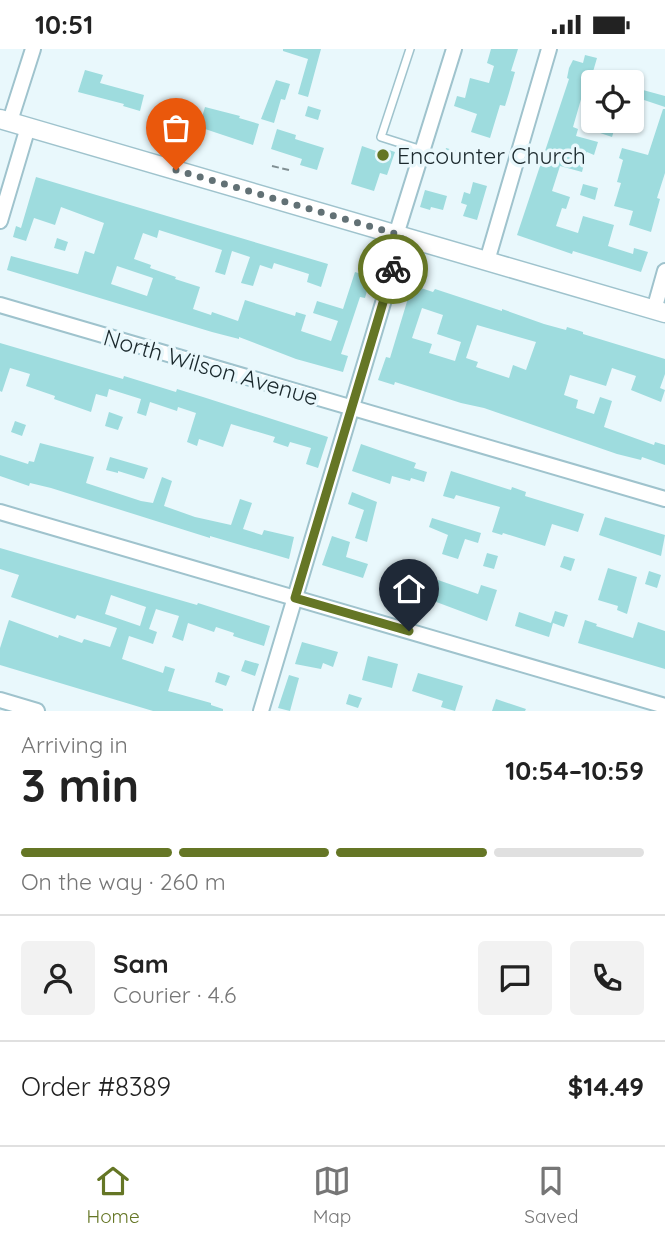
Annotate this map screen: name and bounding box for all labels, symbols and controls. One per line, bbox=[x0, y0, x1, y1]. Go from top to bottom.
text: 10:51 bbox=[35, 8, 93, 41]
map controls bbox=[581, 70, 644, 133]
button: locate bbox=[581, 70, 644, 133]
pin bbox=[146, 98, 206, 170]
icon: bag bbox=[157, 109, 195, 147]
place label: Encounter Church bbox=[397, 141, 586, 170]
marker: Encounter Church bbox=[375, 147, 391, 163]
courier bbox=[358, 234, 428, 304]
icon: bike bbox=[374, 250, 412, 288]
street label: North Wilson Avenue bbox=[100, 322, 322, 412]
pin bbox=[379, 559, 439, 631]
icon: home bbox=[390, 570, 428, 608]
text: Arriving in bbox=[21, 730, 128, 759]
text: 10:54–10:59 bbox=[505, 754, 644, 787]
text: 3 min bbox=[21, 756, 139, 814]
text: On the way · 260 m bbox=[21, 867, 226, 896]
button: person bbox=[21, 941, 95, 1015]
button: chat bbox=[478, 941, 552, 1015]
button: phone bbox=[570, 941, 644, 1015]
text: Sam bbox=[113, 947, 169, 980]
text: Courier · 4.6 bbox=[113, 980, 236, 1009]
text: Order #8389 bbox=[21, 1070, 171, 1103]
text: $14.49 bbox=[568, 1070, 644, 1103]
tab: Home bbox=[86, 1162, 140, 1228]
tab: Map bbox=[313, 1162, 351, 1228]
tab: Saved bbox=[524, 1162, 579, 1228]

